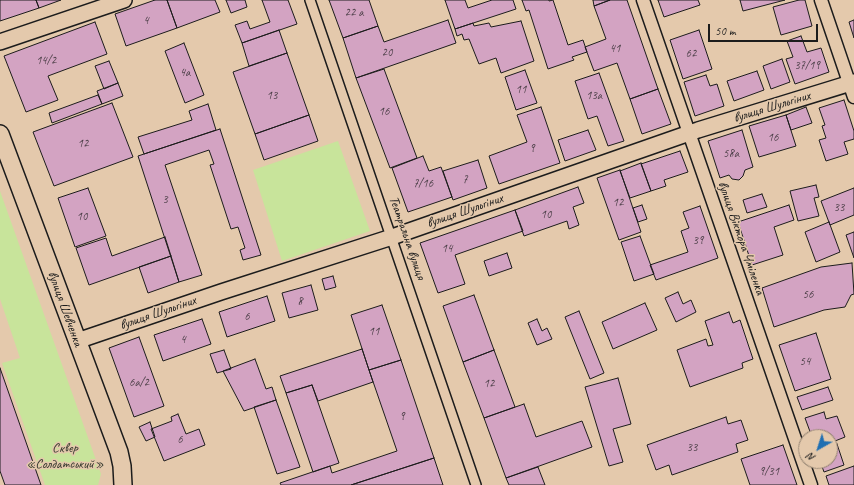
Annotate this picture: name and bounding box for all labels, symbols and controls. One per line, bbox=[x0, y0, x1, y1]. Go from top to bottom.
house number: 22 а bbox=[345, 6, 363, 20]
house number: 4 bbox=[143, 14, 149, 28]
scale bar bbox=[710, 16, 820, 42]
text: 50 m bbox=[715, 23, 735, 39]
house number: 41 bbox=[610, 42, 620, 56]
house number: 20 bbox=[382, 46, 392, 60]
house number: 62 bbox=[686, 47, 696, 61]
house number: 14/2 bbox=[36, 54, 56, 68]
house number: 37/19 bbox=[794, 59, 820, 73]
house number: 4а bbox=[180, 66, 190, 80]
house number: 11 bbox=[516, 83, 526, 97]
street label: вулиця Шульгіних bbox=[731, 87, 813, 127]
house number: 13 bbox=[267, 89, 277, 103]
house number: 13а bbox=[586, 89, 602, 103]
house number: 16 bbox=[379, 105, 389, 119]
house number: 16 bbox=[768, 131, 778, 145]
house number: 12 bbox=[78, 137, 88, 151]
house number: 9 bbox=[529, 142, 535, 156]
house number: 58а bbox=[723, 147, 739, 161]
house number: 7 bbox=[462, 173, 468, 187]
house number: 7/16 bbox=[413, 177, 433, 191]
street label: вулиця Віктора Чміленка bbox=[714, 179, 768, 297]
street label: вулиця Шульгіних bbox=[425, 190, 505, 232]
house number: 3 bbox=[162, 193, 168, 207]
street label: Театральна вулиця bbox=[385, 194, 429, 282]
house number: 12 bbox=[613, 196, 623, 210]
house number: 33 bbox=[834, 201, 844, 215]
house number: 10 bbox=[541, 208, 551, 222]
house number: 10 bbox=[77, 210, 87, 224]
house number: 39 bbox=[693, 234, 703, 248]
house number: 14 bbox=[442, 242, 452, 256]
street label: вулиця Шевченка bbox=[44, 269, 86, 349]
house number: 56 bbox=[803, 288, 813, 302]
street label: вулиця Шульгіних bbox=[118, 292, 198, 334]
house number: 8 bbox=[297, 295, 303, 309]
house number: 6 bbox=[244, 310, 250, 324]
house number: 11 bbox=[369, 325, 379, 339]
house number: 4 bbox=[180, 333, 186, 347]
house number: 54 bbox=[800, 355, 810, 369]
house number: 6а/2 bbox=[129, 376, 149, 390]
house number: 12 bbox=[484, 377, 494, 391]
house number: 9 bbox=[399, 410, 405, 424]
north arrow bbox=[798, 429, 838, 469]
house number: 6 bbox=[177, 433, 183, 447]
park label: Сквер «Солдатський» bbox=[26, 440, 104, 472]
house number: 33 bbox=[687, 441, 697, 455]
text: N bbox=[804, 450, 818, 465]
house number: 9/31 bbox=[759, 465, 779, 479]

